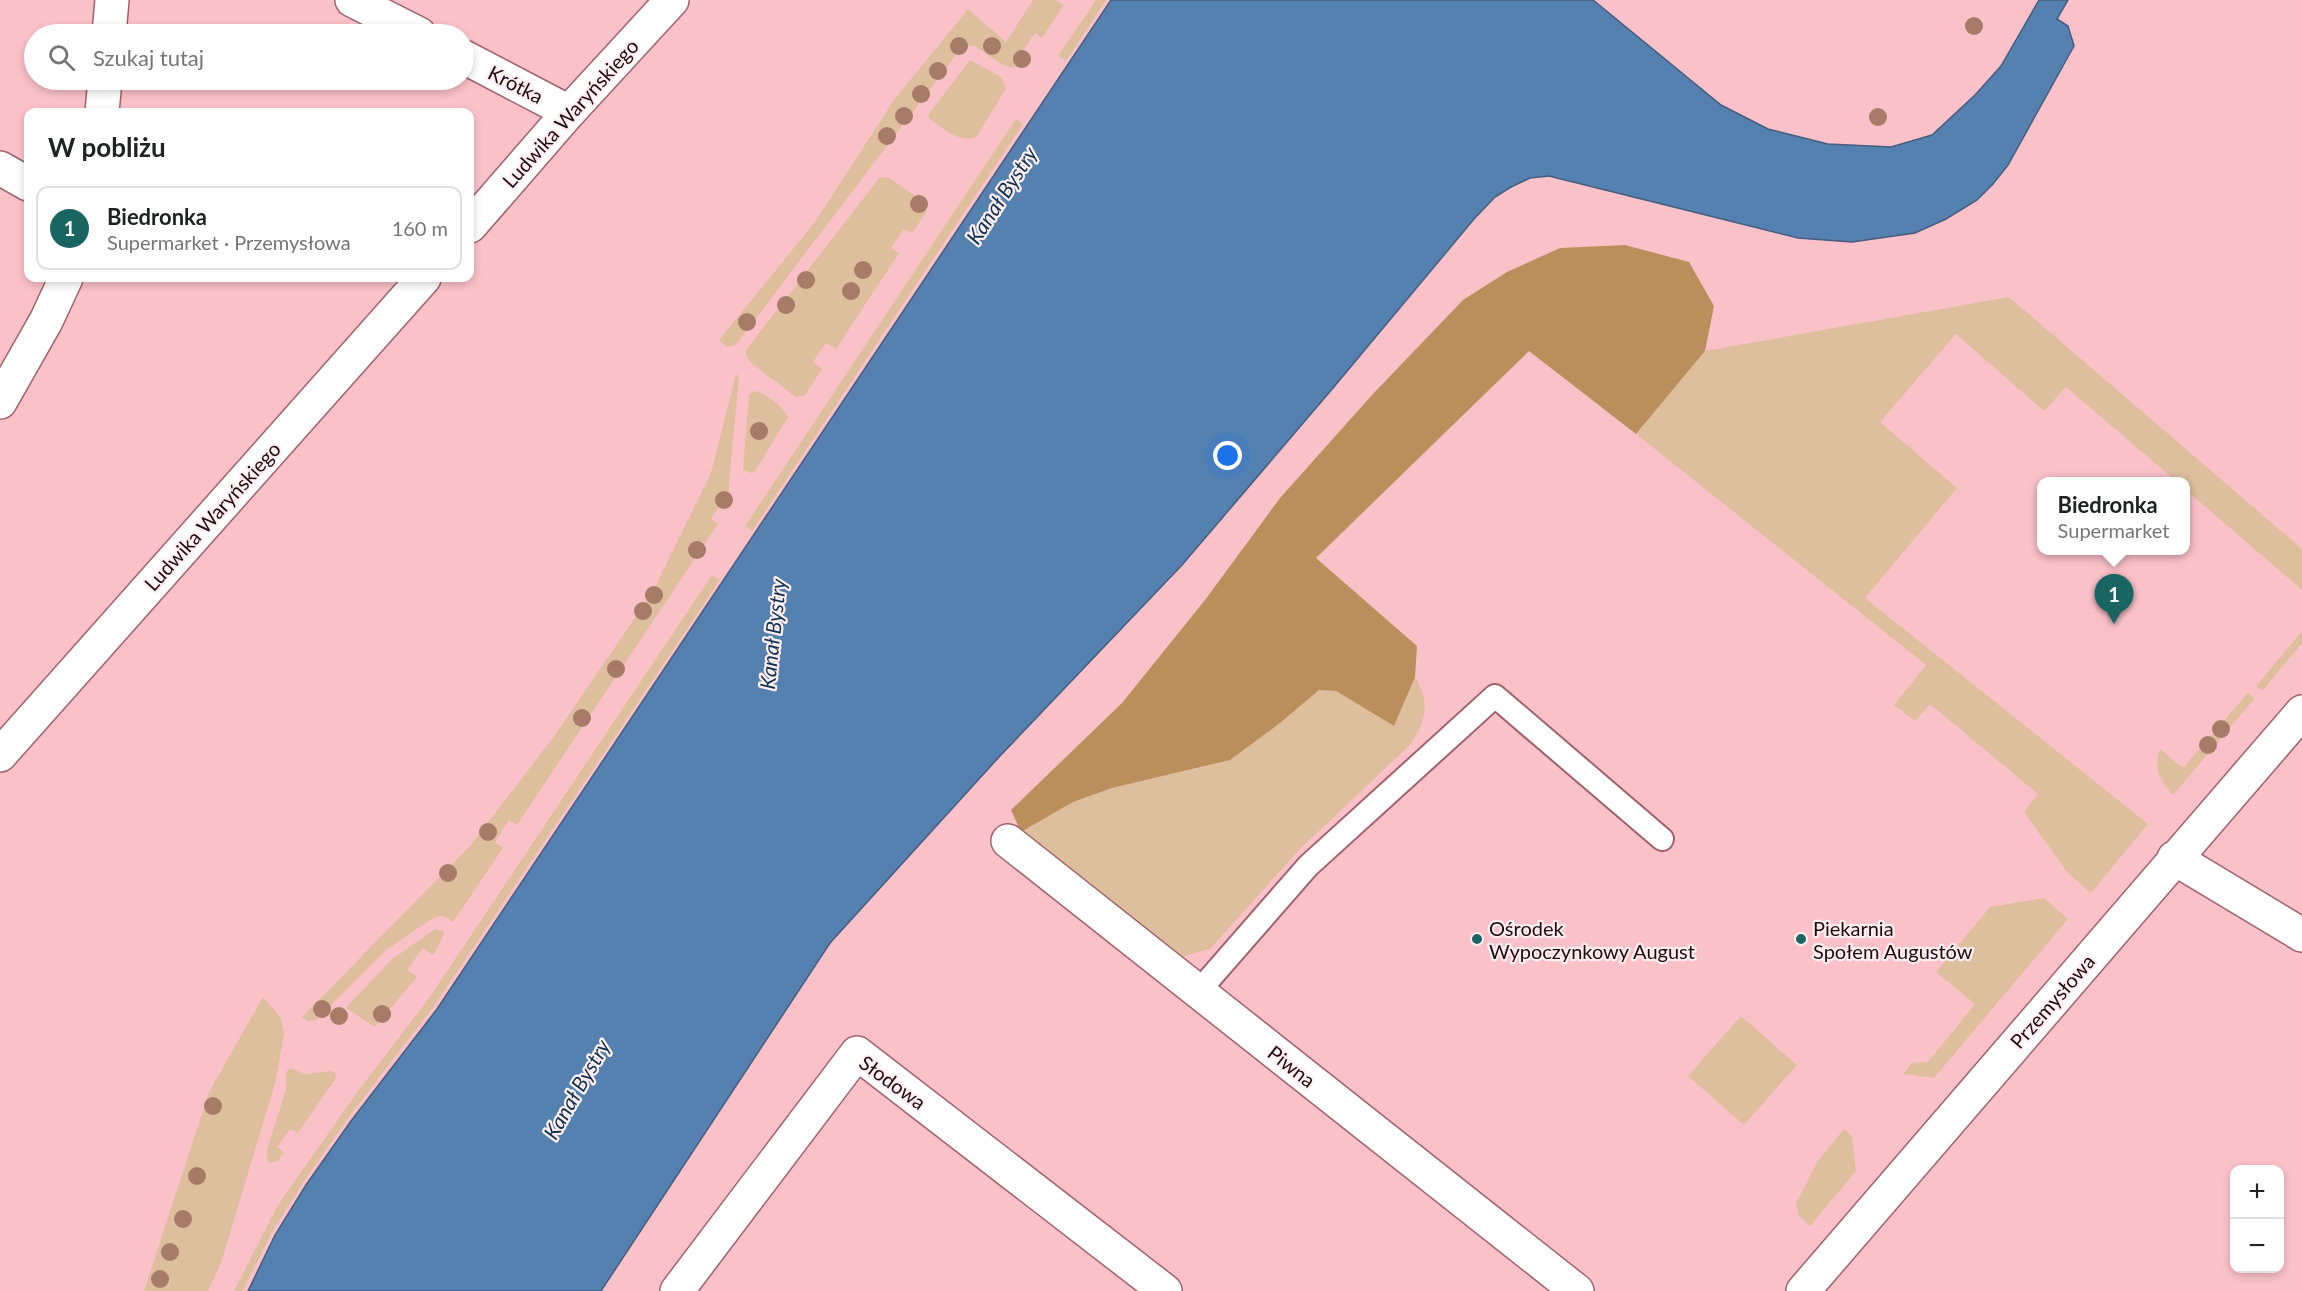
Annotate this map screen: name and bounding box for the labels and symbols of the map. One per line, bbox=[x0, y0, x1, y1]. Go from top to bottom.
street label: Ludwika Waryńskiego bbox=[497, 34, 643, 192]
street label: Krótka bbox=[484, 60, 548, 108]
water label: Kanał Bystry bbox=[960, 141, 1042, 248]
street label: Ludwika Waryńskiego bbox=[139, 437, 285, 595]
your location bbox=[1213, 441, 1242, 470]
pin: 1 bbox=[2094, 574, 2134, 624]
water label: Kanał Bystry bbox=[754, 577, 790, 690]
place label: Ośrodek Wypoczynkowy August bbox=[1489, 916, 1695, 963]
place label: Piekarnia Społem Augustów bbox=[1813, 916, 1973, 963]
marker: Ośrodek Wypoczynkowy August bbox=[1470, 932, 1484, 946]
marker: Piekarnia Społem Augustów bbox=[1794, 932, 1808, 946]
street label: Przemysłowa bbox=[2005, 949, 2099, 1053]
water label: Kanał Bystry bbox=[537, 1034, 615, 1143]
street label: Piwna bbox=[1264, 1040, 1320, 1092]
street label: Słodowa bbox=[855, 1050, 931, 1114]

